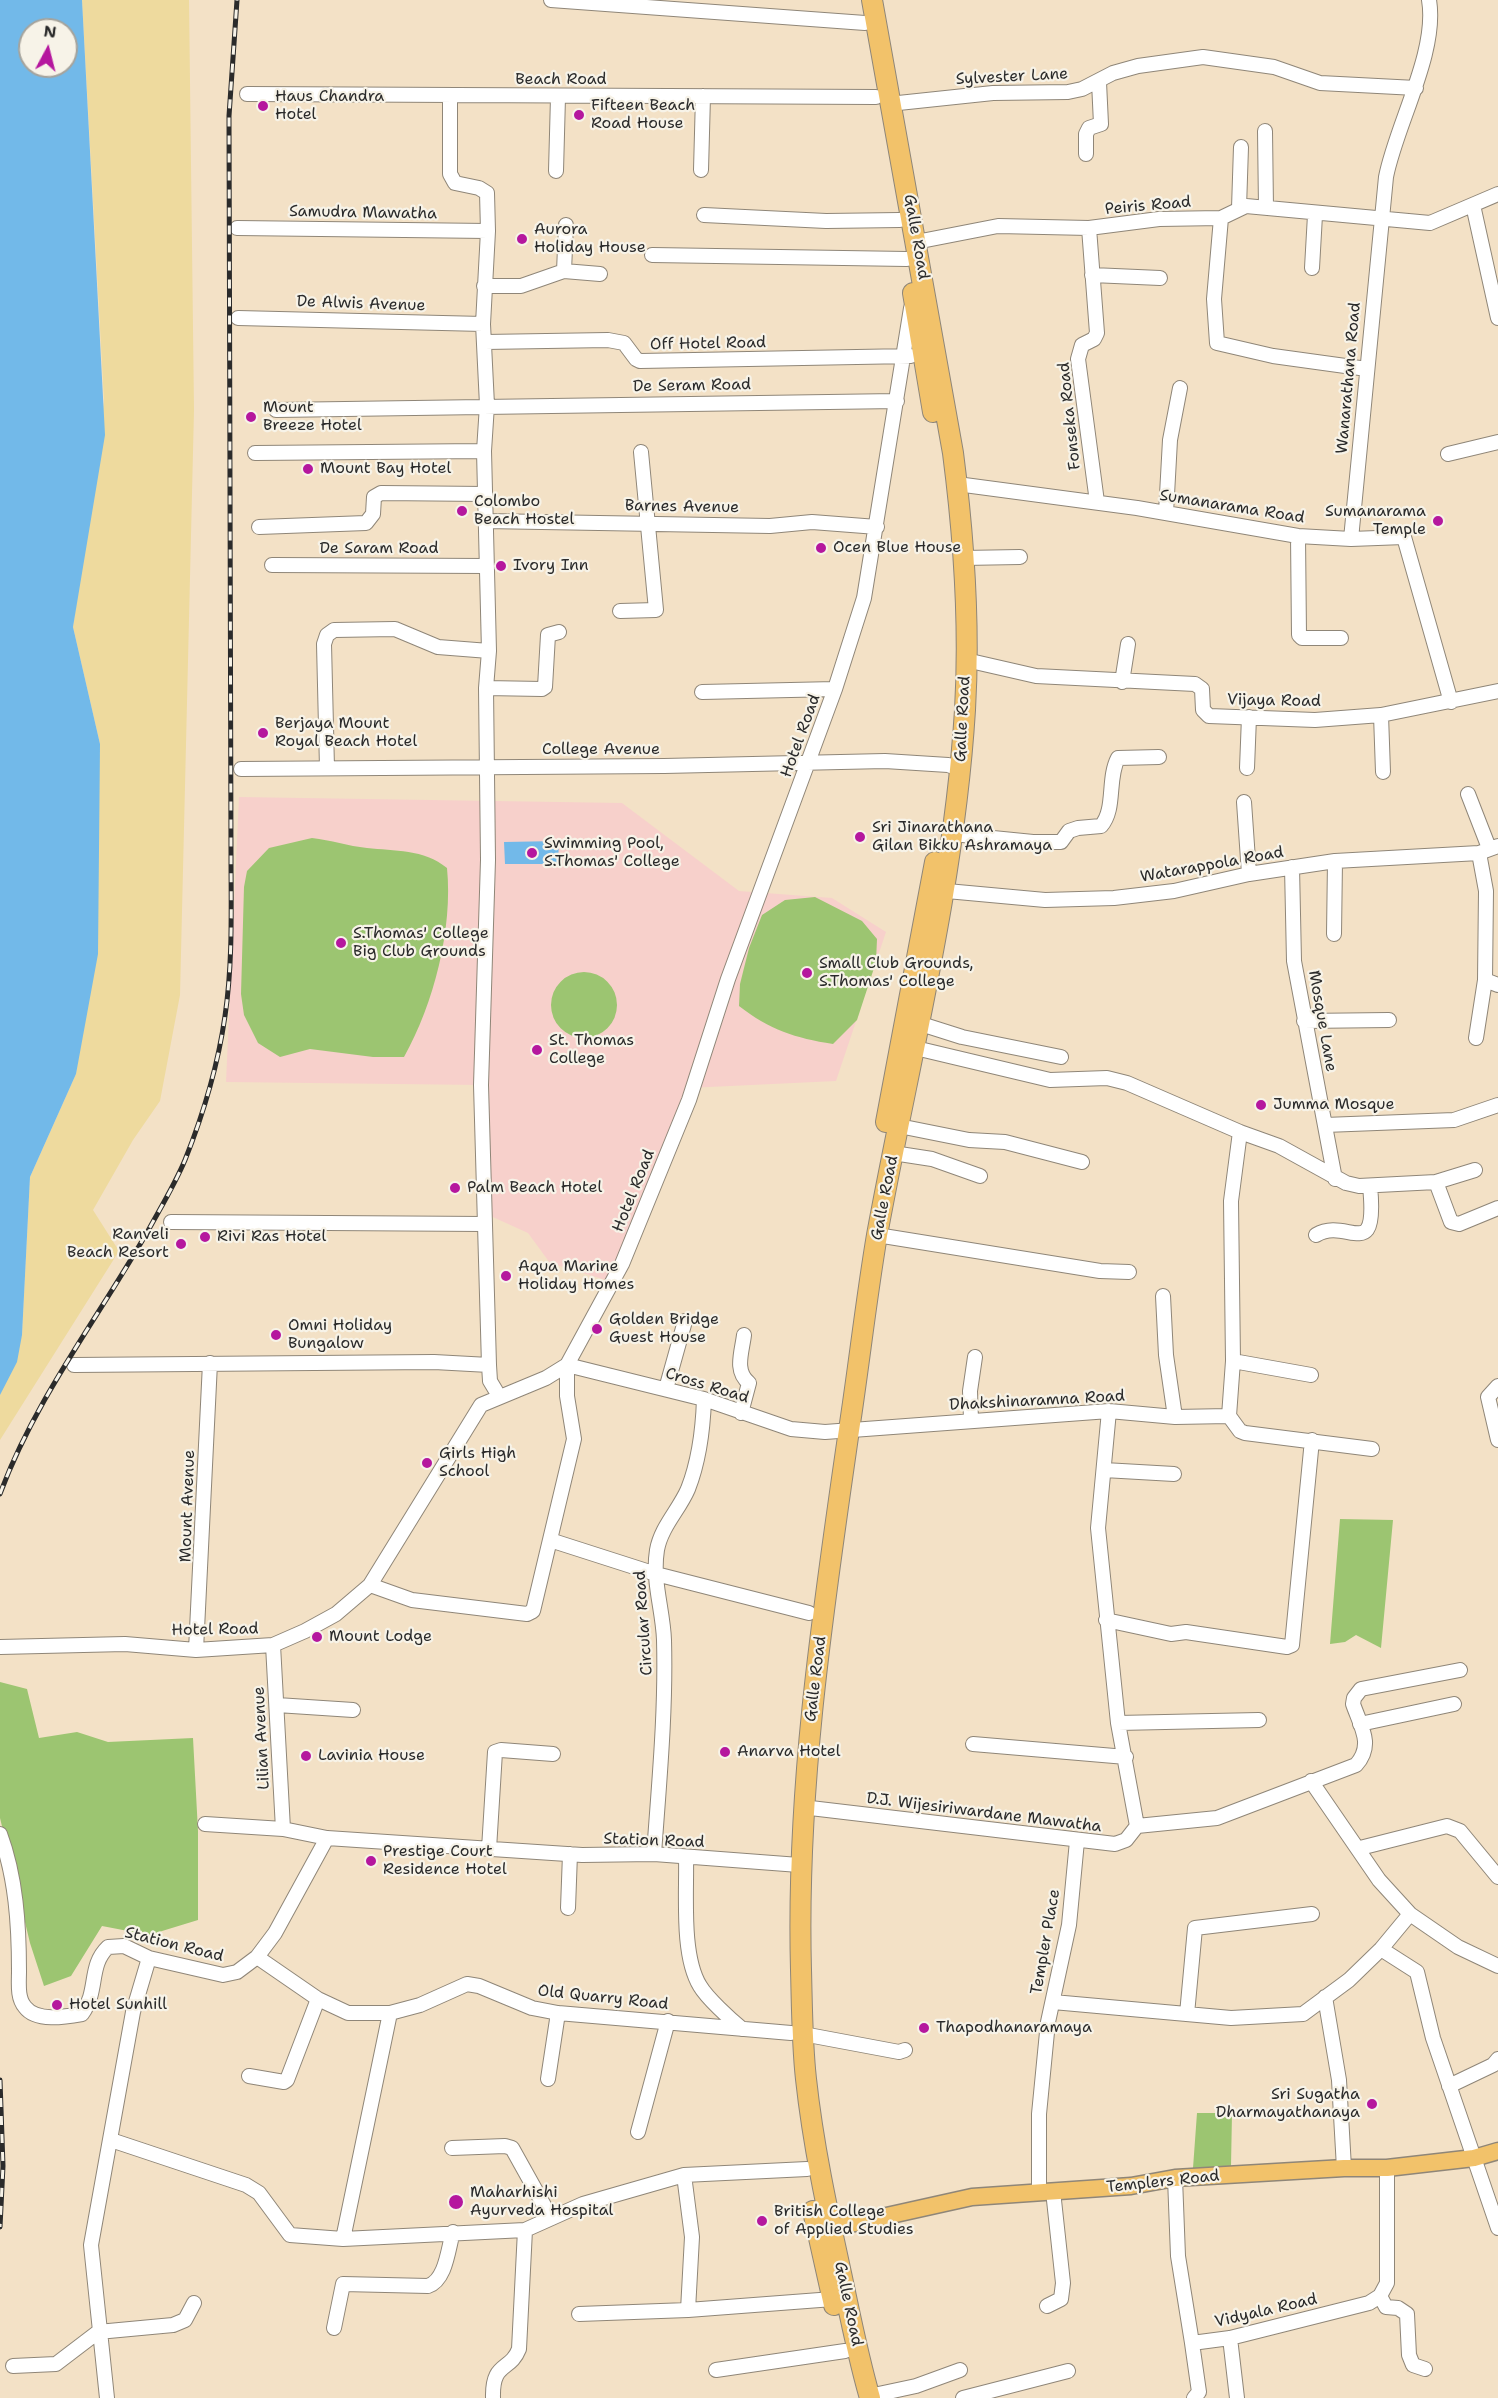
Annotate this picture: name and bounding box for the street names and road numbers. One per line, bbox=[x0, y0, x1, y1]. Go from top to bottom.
street label: Sylvester Lane bbox=[955, 64, 1069, 90]
street label: Beach Road bbox=[515, 70, 607, 90]
street label: Galle Road bbox=[899, 193, 933, 281]
street label: Peiris Road bbox=[1104, 193, 1192, 219]
street label: Samudra Mawatha bbox=[289, 202, 437, 224]
street label: De Alwis Avenue bbox=[296, 292, 426, 316]
street label: Wanarathana Road bbox=[1333, 301, 1365, 455]
street label: Off Hotel Road bbox=[650, 333, 766, 355]
street label: Fonseka Road bbox=[1055, 361, 1085, 471]
street label: De Seram Road bbox=[633, 375, 751, 397]
street label: Sumanarama Road bbox=[1158, 486, 1306, 528]
street label: Barnes Avenue bbox=[625, 496, 739, 518]
street label: De Saram Road bbox=[319, 539, 439, 559]
street label: Galle Road bbox=[951, 675, 975, 763]
street label: Vijaya Road bbox=[1227, 691, 1321, 711]
street label: Hotel Road bbox=[777, 692, 825, 780]
street label: College Avenue bbox=[542, 740, 660, 760]
street label: Watarappola Road bbox=[1139, 843, 1285, 887]
street label: Mosque Lane bbox=[1304, 969, 1340, 1073]
street label: Hotel Road bbox=[609, 1147, 659, 1235]
street label: Galle Road bbox=[867, 1154, 903, 1242]
street label: Cross Road bbox=[663, 1364, 751, 1408]
street label: Dhakshinaramna Road bbox=[949, 1387, 1125, 1415]
street label: Mount Avenue bbox=[176, 1449, 200, 1563]
street label: Circular Road bbox=[631, 1570, 657, 1676]
street label: Hotel Road bbox=[171, 1620, 259, 1640]
street label: Galle Road bbox=[801, 1635, 831, 1723]
street label: Lilian Avenue bbox=[250, 1686, 274, 1790]
street label: D.J. Wijesiriwardane Mawatha bbox=[865, 1789, 1103, 1837]
street label: Station Road bbox=[603, 1830, 705, 1852]
street label: Templer Place bbox=[1027, 1888, 1065, 1996]
street label: Station Road bbox=[123, 1923, 225, 1967]
street label: Old Quarry Road bbox=[537, 1982, 669, 2014]
street label: Templers Road bbox=[1106, 2167, 1220, 2197]
street label: Galle Road bbox=[830, 2260, 866, 2348]
street label: Vidyala Road bbox=[1213, 2290, 1319, 2332]

